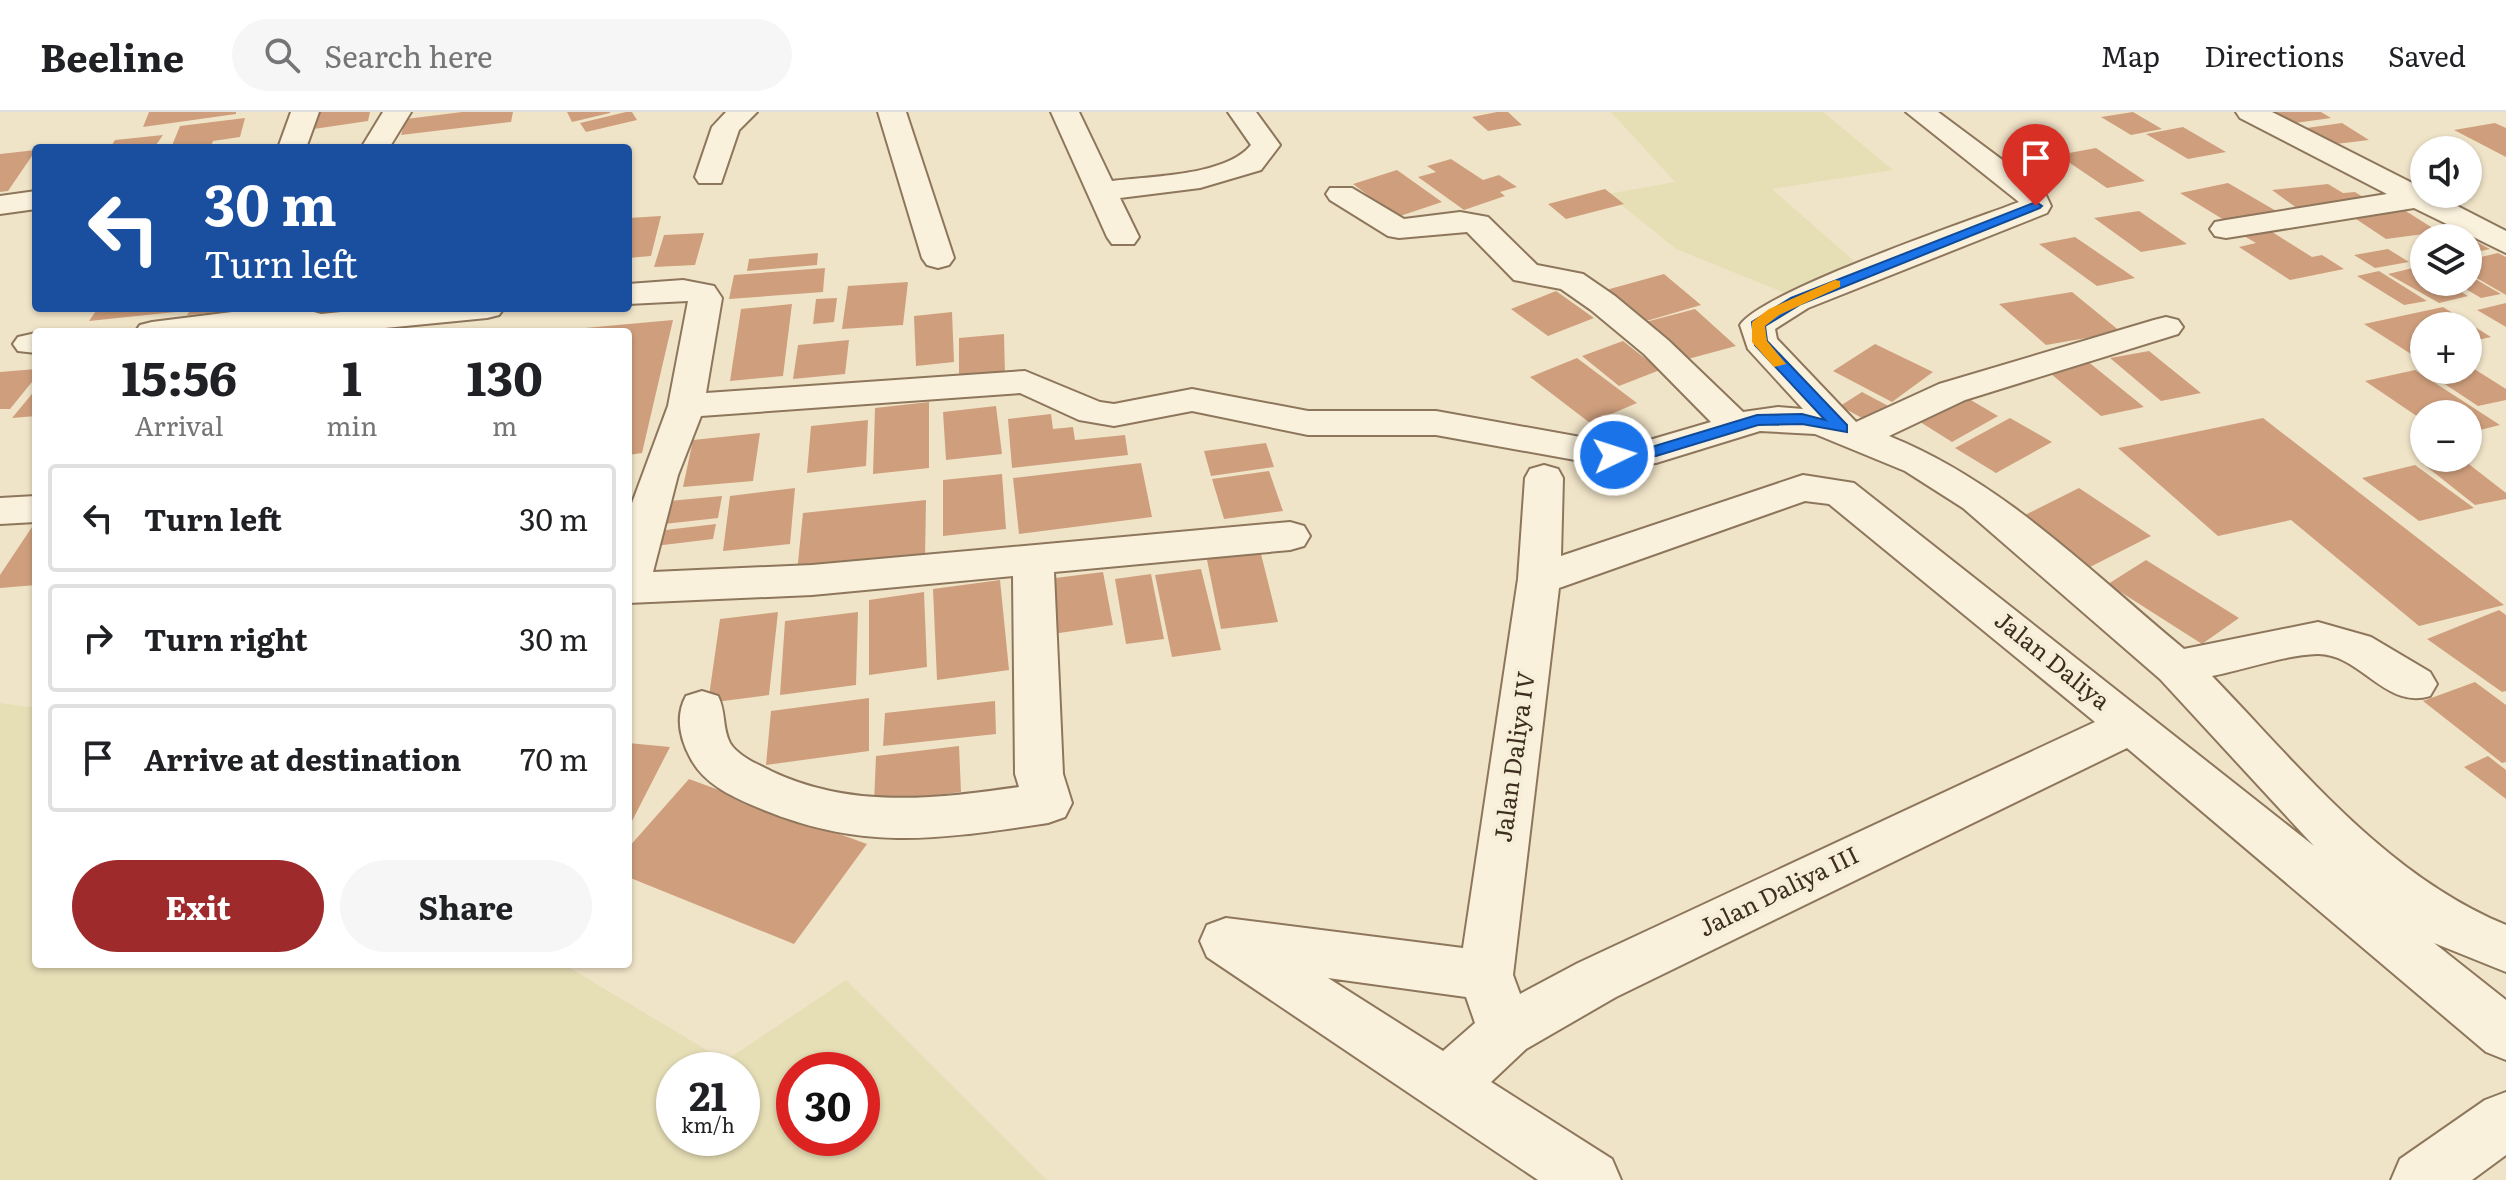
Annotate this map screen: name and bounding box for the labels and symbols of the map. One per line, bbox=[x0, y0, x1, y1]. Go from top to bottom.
pin bbox=[2002, 124, 2070, 206]
position arrow bbox=[1572, 413, 1656, 497]
street label: Jalan Daliya bbox=[1988, 601, 2119, 717]
street label: Jalan Daliya IV bbox=[1483, 669, 1542, 844]
street label: Jalan Daliya III bbox=[1692, 836, 1864, 944]
speed limit sign: 30 bbox=[776, 1052, 880, 1156]

